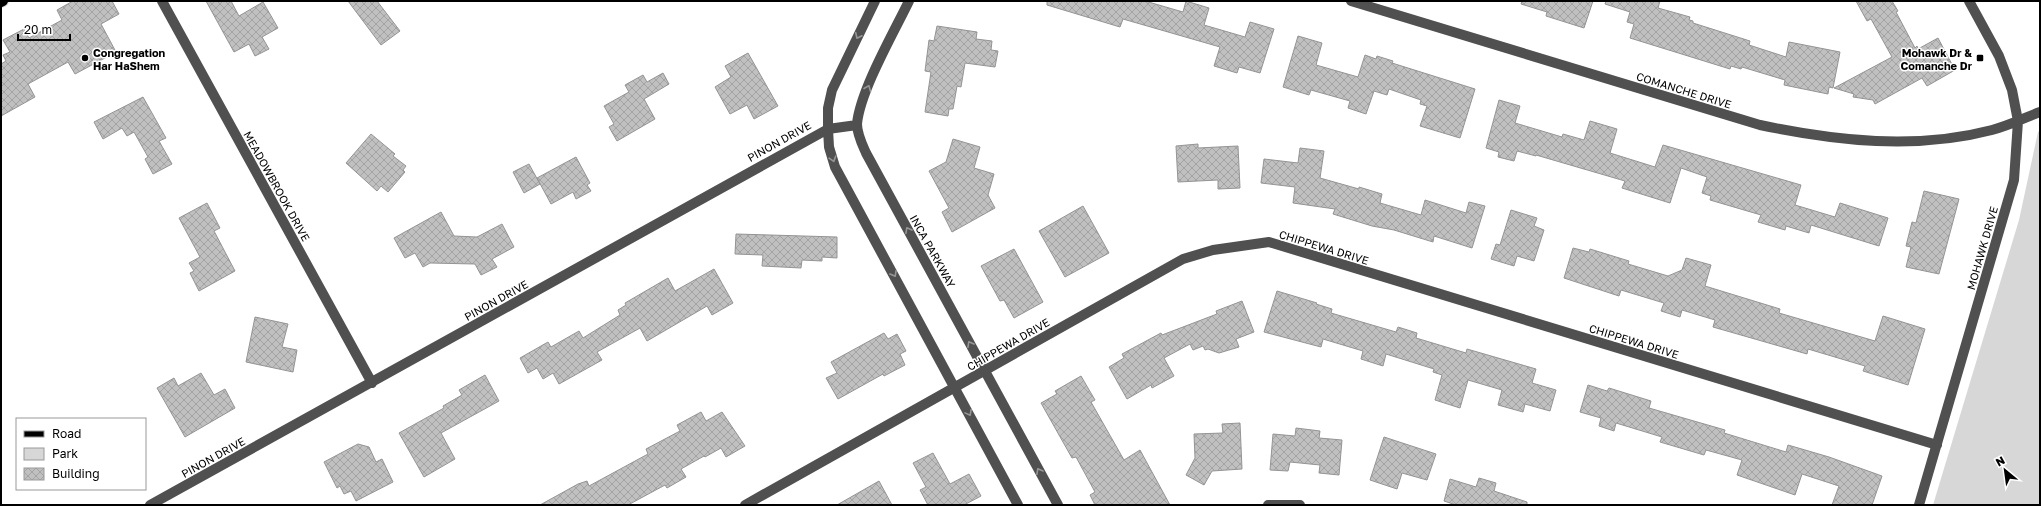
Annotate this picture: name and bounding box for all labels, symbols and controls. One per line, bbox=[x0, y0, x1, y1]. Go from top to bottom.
scale bar bbox=[18, 16, 70, 42]
text: 20 m bbox=[24, 22, 52, 37]
one-way arrow bbox=[855, 32, 863, 39]
place label: Congregation Har HaShem bbox=[93, 46, 166, 72]
place label: Mohawk Dr & Comanche Dr bbox=[1901, 46, 1973, 72]
marker: Congregation Har HaShem bbox=[80, 53, 90, 63]
marker: Mohawk Dr & Comanche Dr bbox=[1975, 53, 1985, 63]
street label: COMANCHE DRIVE bbox=[1635, 69, 1733, 111]
one-way arrow bbox=[864, 84, 872, 91]
street label: PINON DRIVE bbox=[745, 118, 813, 164]
street label: MEADOWBROOK DRIVE bbox=[241, 129, 313, 244]
one-way arrow bbox=[828, 155, 837, 162]
street label: MOHAWK DRIVE bbox=[1964, 204, 2000, 291]
street label: INCA PARKWAY bbox=[908, 212, 958, 290]
one-way arrow bbox=[905, 227, 913, 234]
street label: CHIPPEWA DRIVE bbox=[1278, 227, 1371, 267]
one-way arrow bbox=[889, 270, 896, 277]
street label: PINON DRIVE bbox=[462, 277, 530, 323]
street label: CHIPPEWA DRIVE bbox=[964, 315, 1052, 373]
street label: CHIPPEWA DRIVE bbox=[1588, 321, 1681, 361]
one-way arrow bbox=[968, 341, 975, 349]
one-way arrow bbox=[964, 409, 972, 416]
legend bbox=[16, 418, 146, 490]
text: Road bbox=[52, 426, 81, 441]
street label: PINON DRIVE bbox=[179, 434, 247, 480]
text: Park bbox=[52, 446, 78, 461]
north arrow bbox=[1985, 450, 2025, 490]
text: N bbox=[1993, 453, 2007, 469]
text: Building bbox=[52, 466, 100, 481]
one-way arrow bbox=[1037, 468, 1044, 475]

